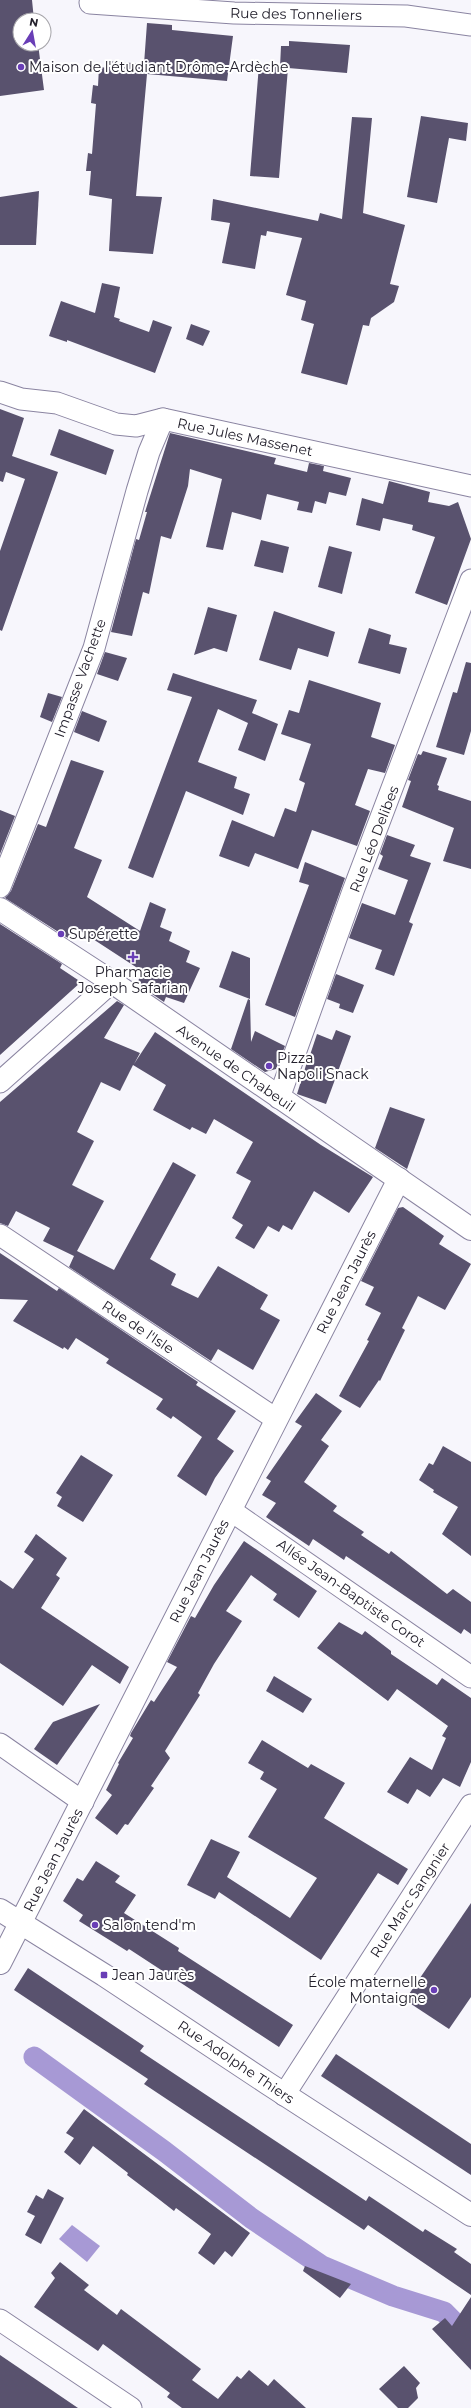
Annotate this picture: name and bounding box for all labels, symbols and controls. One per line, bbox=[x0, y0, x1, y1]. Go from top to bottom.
street label: Rue des Tonneliers bbox=[230, 4, 362, 24]
north arrow bbox=[12, 12, 52, 52]
text: N bbox=[28, 14, 40, 30]
place label: Maison de l'étudiant Drôme-Ardèche bbox=[29, 58, 289, 76]
marker: Maison de l'étudiant Drôme-Ardèche bbox=[16, 62, 26, 72]
street label: Rue Jules Massenet bbox=[176, 414, 315, 460]
street label: Impasse Vachette bbox=[50, 616, 110, 740]
street label: Rue Léo Delibes bbox=[345, 783, 403, 895]
place label: Supérette bbox=[69, 925, 138, 943]
marker: Supérette bbox=[56, 929, 66, 939]
marker: Pharmacie Joseph Safarian bbox=[128, 952, 138, 962]
place label: Pharmacie Joseph Safarian bbox=[77, 963, 188, 997]
street label: Avenue de Chabeuil bbox=[173, 1020, 299, 1116]
place label: Pizza Napoli Snack bbox=[277, 1049, 369, 1083]
marker: Pizza Napoli Snack bbox=[264, 1061, 274, 1071]
street label: Rue Jean Jaurès bbox=[312, 1227, 380, 1337]
street label: Rue de l'Isle bbox=[98, 1296, 178, 1358]
street label: Rue Jean Jaurès bbox=[165, 1516, 233, 1626]
street label: Allée Jean-Baptiste Corot bbox=[273, 1535, 429, 1651]
street label: Rue Jean Jaurès bbox=[19, 1805, 87, 1915]
street label: Rue Marc Sangnier bbox=[366, 1839, 454, 1961]
place label: Salon tend'm bbox=[103, 1916, 196, 1934]
marker: Salon tend'm bbox=[90, 1920, 100, 1930]
place label: Jean Jaurès bbox=[111, 1966, 194, 1984]
marker: Jean Jaurès bbox=[99, 1970, 109, 1980]
place label: École maternelle Montaigne bbox=[308, 1973, 426, 2007]
marker: École maternelle Montaigne bbox=[429, 1985, 439, 1995]
street label: Rue Adolphe Thiers bbox=[174, 2016, 298, 2108]

